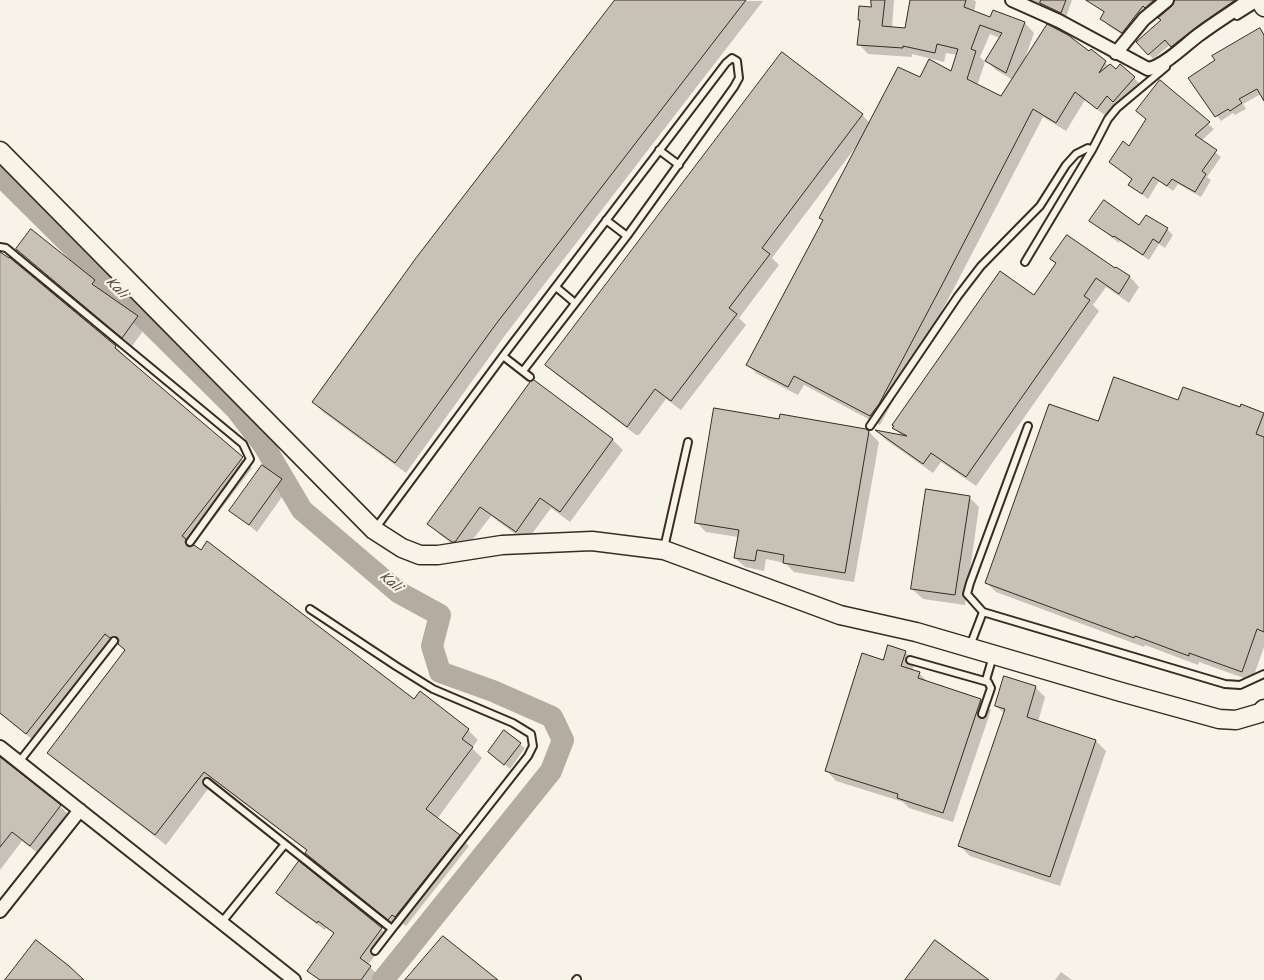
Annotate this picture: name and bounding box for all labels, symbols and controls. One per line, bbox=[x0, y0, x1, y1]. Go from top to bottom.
water label: Kali bbox=[100, 274, 130, 304]
water label: Kali bbox=[374, 569, 404, 597]

